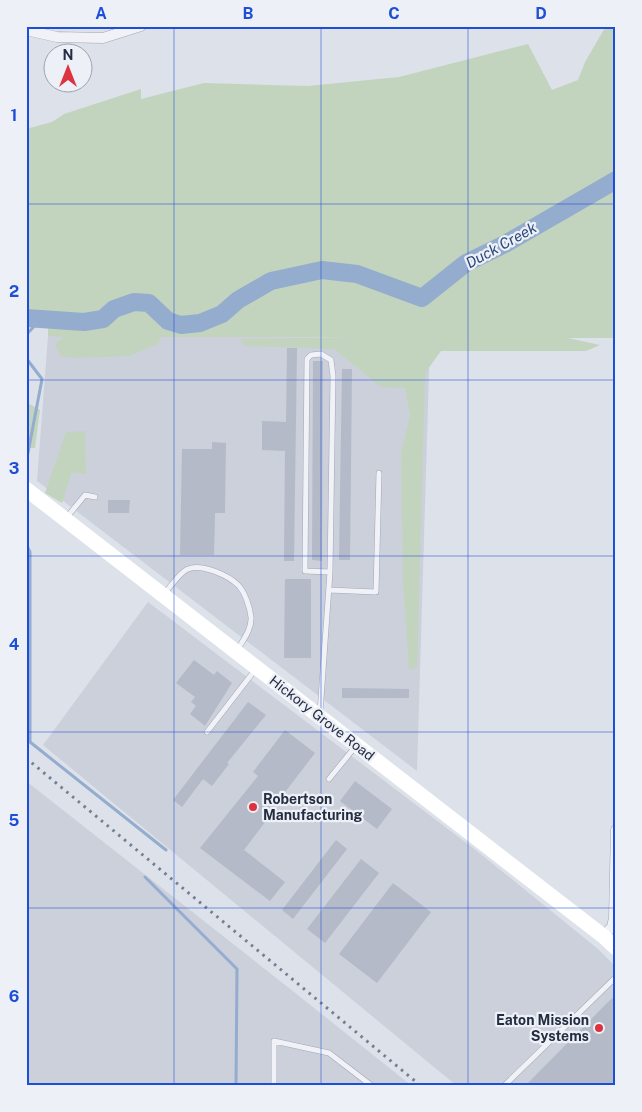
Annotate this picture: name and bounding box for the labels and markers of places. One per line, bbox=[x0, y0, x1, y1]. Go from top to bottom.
place label: Robertson Manufacturing bbox=[263, 791, 362, 823]
marker: Robertson Manufacturing bbox=[247, 801, 259, 813]
place label: Eaton Mission Systems bbox=[496, 1012, 589, 1044]
marker: Eaton Mission Systems bbox=[593, 1022, 605, 1034]

